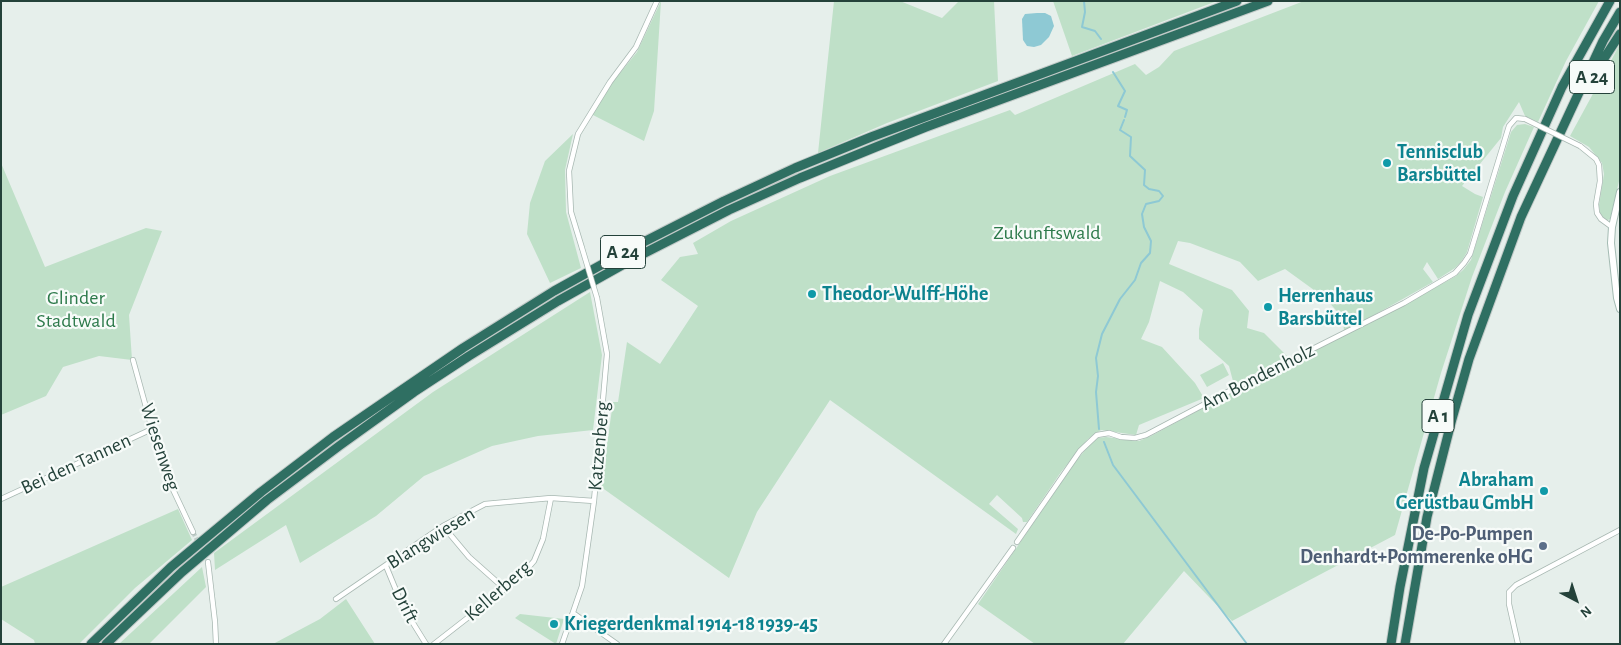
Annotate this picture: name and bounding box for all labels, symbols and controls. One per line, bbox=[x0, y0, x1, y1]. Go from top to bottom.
road number: A 24 bbox=[1570, 61, 1614, 94]
place label: Tennisclub Barsbüttel bbox=[1397, 140, 1483, 187]
marker: Tennisclub Barsbüttel bbox=[1381, 157, 1393, 169]
park label: Zukunftswald bbox=[993, 221, 1101, 245]
road number: A 24 bbox=[600, 236, 646, 268]
place label: Theodor-Wulff-Höhe bbox=[822, 282, 988, 306]
place label: Herrenhaus Barsbüttel bbox=[1278, 284, 1373, 331]
park label: Glinder Stadtwald bbox=[36, 286, 116, 333]
marker: Theodor-Wulff-Höhe bbox=[806, 288, 818, 300]
marker: Herrenhaus Barsbüttel bbox=[1262, 301, 1274, 313]
street label: Am Bondenholz bbox=[1197, 338, 1319, 416]
street label: Wiesenweg bbox=[135, 400, 185, 494]
street label: Katzenberg bbox=[583, 400, 615, 492]
road number: A 1 bbox=[1422, 400, 1454, 432]
street label: Bei den Tannen bbox=[17, 428, 135, 500]
place label: Abraham Gerüstbau GmbH bbox=[1396, 468, 1534, 515]
marker: Abraham Gerüstbau GmbH bbox=[1538, 485, 1550, 497]
street label: Blangwiesen bbox=[383, 502, 479, 574]
place label: De-Po-Pumpen Denhardt+Pommerenke oHG bbox=[1300, 522, 1533, 569]
marker: De-Po-Pumpen Denhardt+Pommerenke oHG bbox=[1537, 540, 1549, 552]
street label: Kellerberg bbox=[460, 555, 536, 627]
north arrow bbox=[1551, 575, 1601, 625]
street label: Drift bbox=[386, 583, 424, 627]
text: N bbox=[1577, 603, 1594, 620]
place label: Kriegerdenkmal 1914-18 1939-45 bbox=[564, 612, 818, 636]
marker: Kriegerdenkmal 1914-18 1939-45 bbox=[548, 618, 560, 630]

